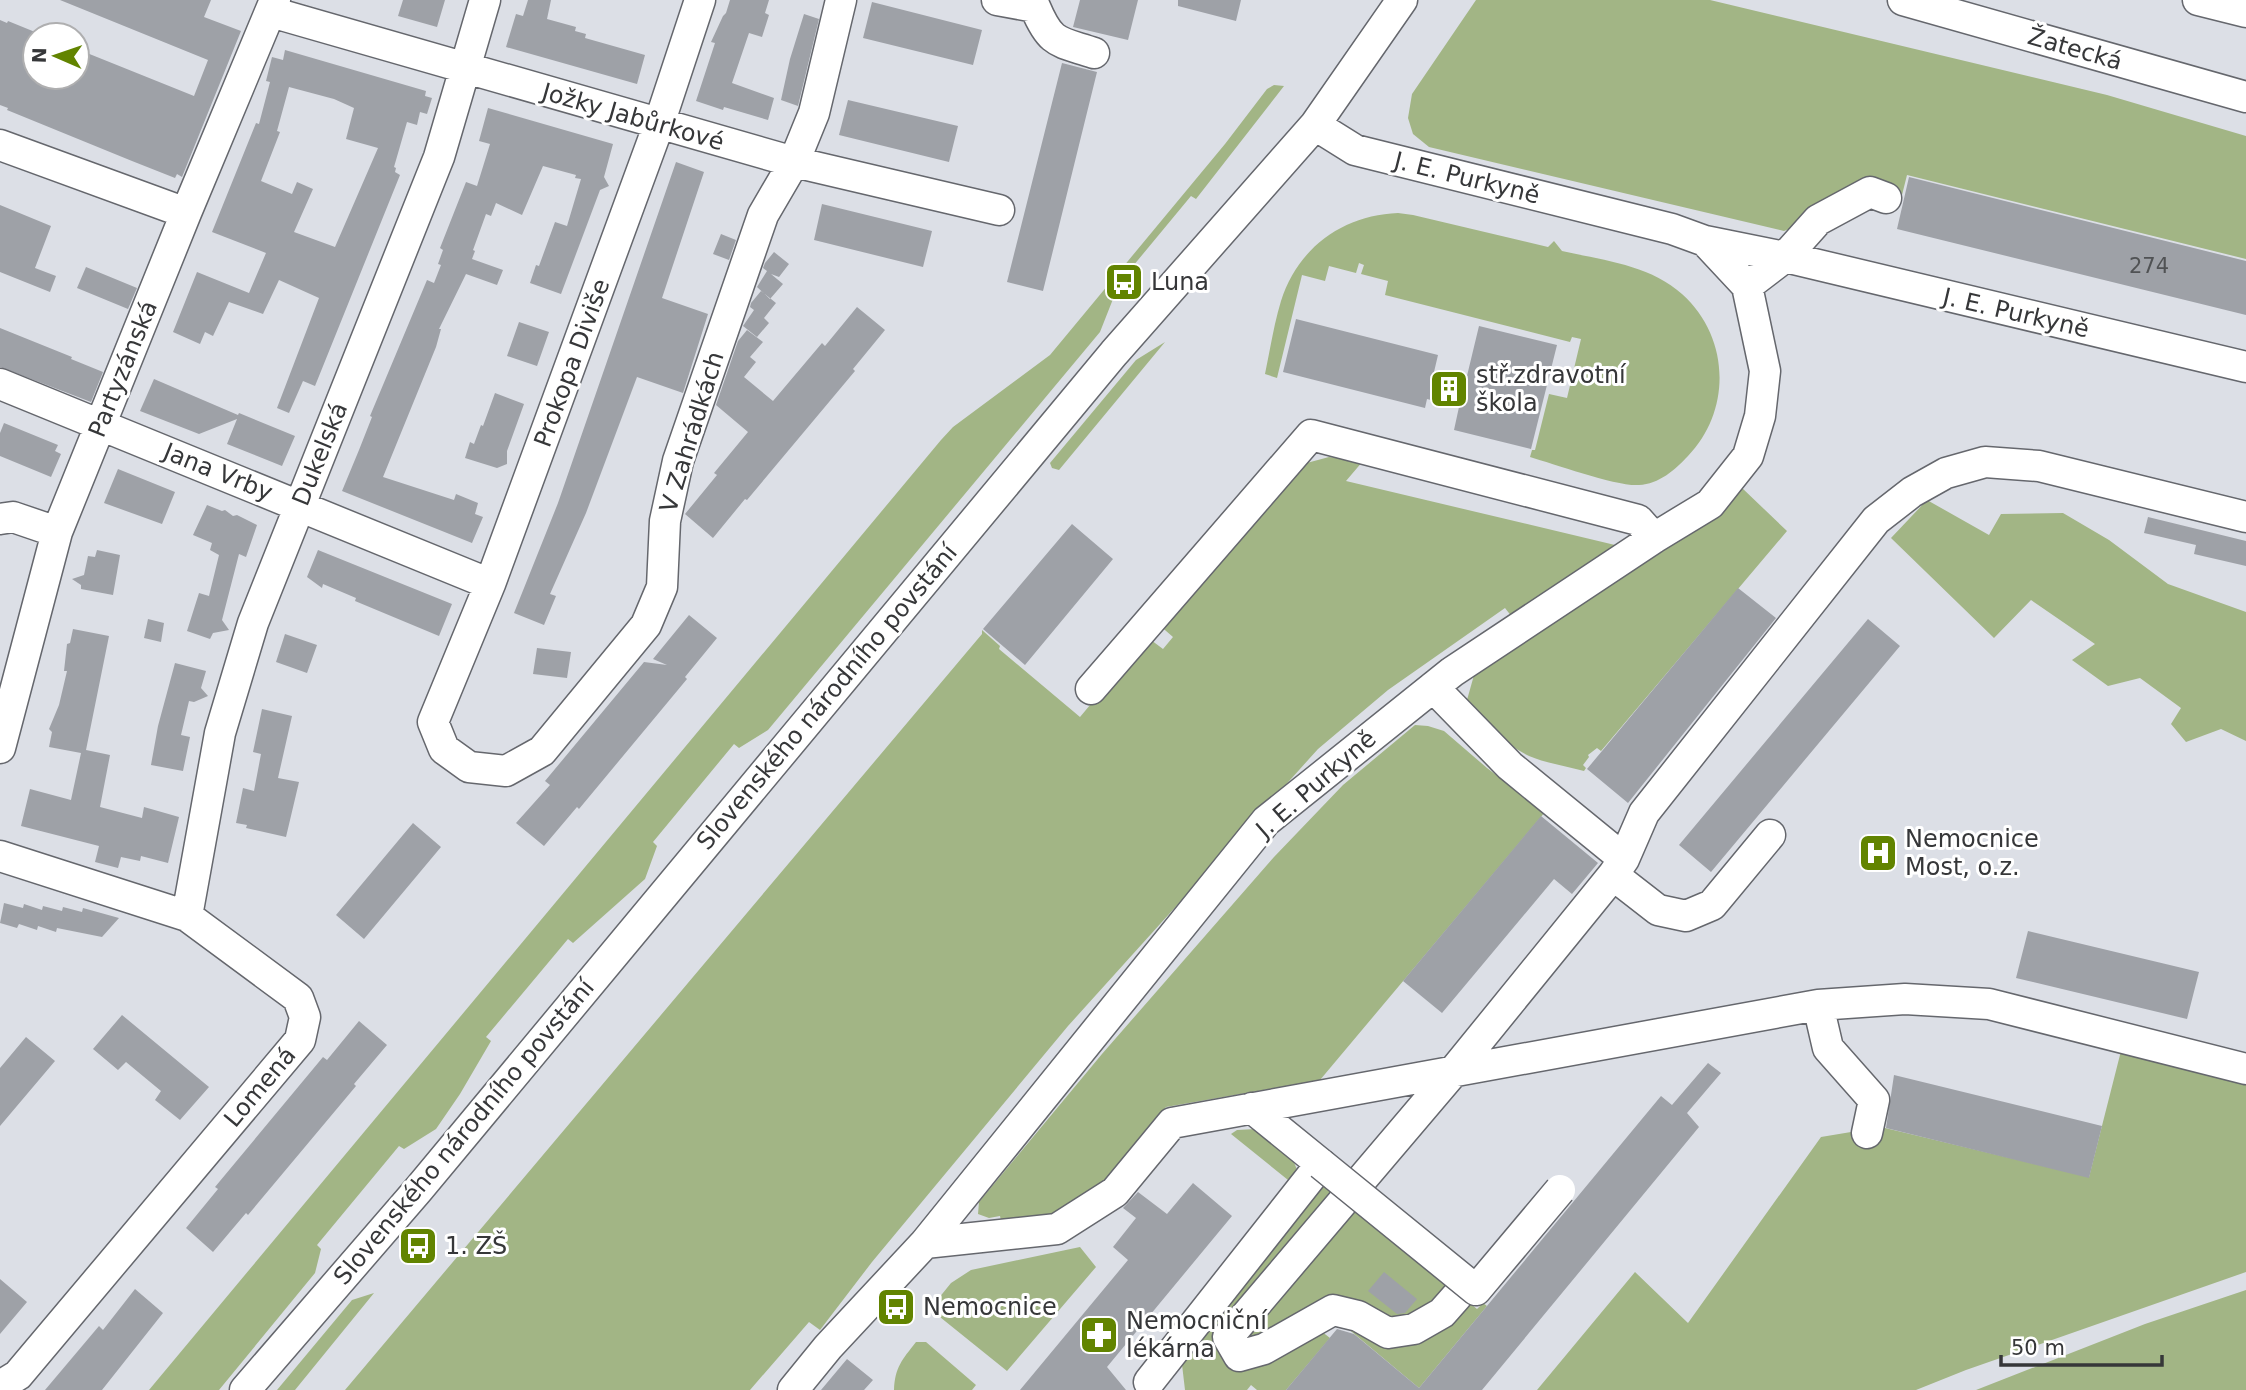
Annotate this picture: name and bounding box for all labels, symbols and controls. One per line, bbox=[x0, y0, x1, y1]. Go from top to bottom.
north arrow bbox=[21, 21, 91, 91]
street label: Žatecká bbox=[2025, 21, 2126, 76]
text: N bbox=[28, 47, 50, 64]
street label: Jožky Jabůrkové bbox=[537, 77, 727, 156]
street label: J. E. Purkyně bbox=[1389, 146, 1543, 210]
house number: 274 bbox=[2129, 254, 2169, 278]
bus stop icon: Luna bbox=[1103, 261, 1145, 303]
place label: Luna bbox=[1151, 268, 1209, 296]
street label: Prokopa Diviše bbox=[529, 275, 615, 451]
street label: J. E. Purkyně bbox=[1938, 282, 2092, 343]
street label: Partyzánská bbox=[83, 297, 163, 441]
street label: V Zahrádkách bbox=[654, 348, 730, 516]
place label: stř.zdravotní škola bbox=[1476, 361, 1627, 417]
building icon: stř.zdravotní škola bbox=[1428, 368, 1470, 410]
street label: Dukelská bbox=[287, 398, 353, 510]
street label: Jana Vrby bbox=[158, 437, 277, 507]
street label: Slovenského národního povstání bbox=[691, 538, 964, 855]
street label: J. E. Purkyně bbox=[1249, 725, 1381, 845]
place label: Nemocnice Most, o.z. bbox=[1905, 825, 2039, 881]
hospital icon: Nemocnice Most, o.z. bbox=[1857, 832, 1899, 874]
street label: Slovenského národního povstání bbox=[328, 973, 601, 1290]
street label: Lomená bbox=[219, 1041, 301, 1133]
bus stop icon: 1. ZŠ bbox=[397, 1225, 439, 1267]
place label: 1. ZŠ bbox=[445, 1230, 507, 1260]
bus stop icon: Nemocnice bbox=[875, 1286, 917, 1328]
place label: Nemocnice bbox=[923, 1293, 1057, 1321]
place label: Nemocniční lékárna bbox=[1126, 1307, 1268, 1363]
pharmacy icon: Nemocniční lékárna bbox=[1078, 1314, 1120, 1356]
scale bar bbox=[2001, 1324, 2162, 1368]
text: 50 m bbox=[2011, 1336, 2065, 1360]

